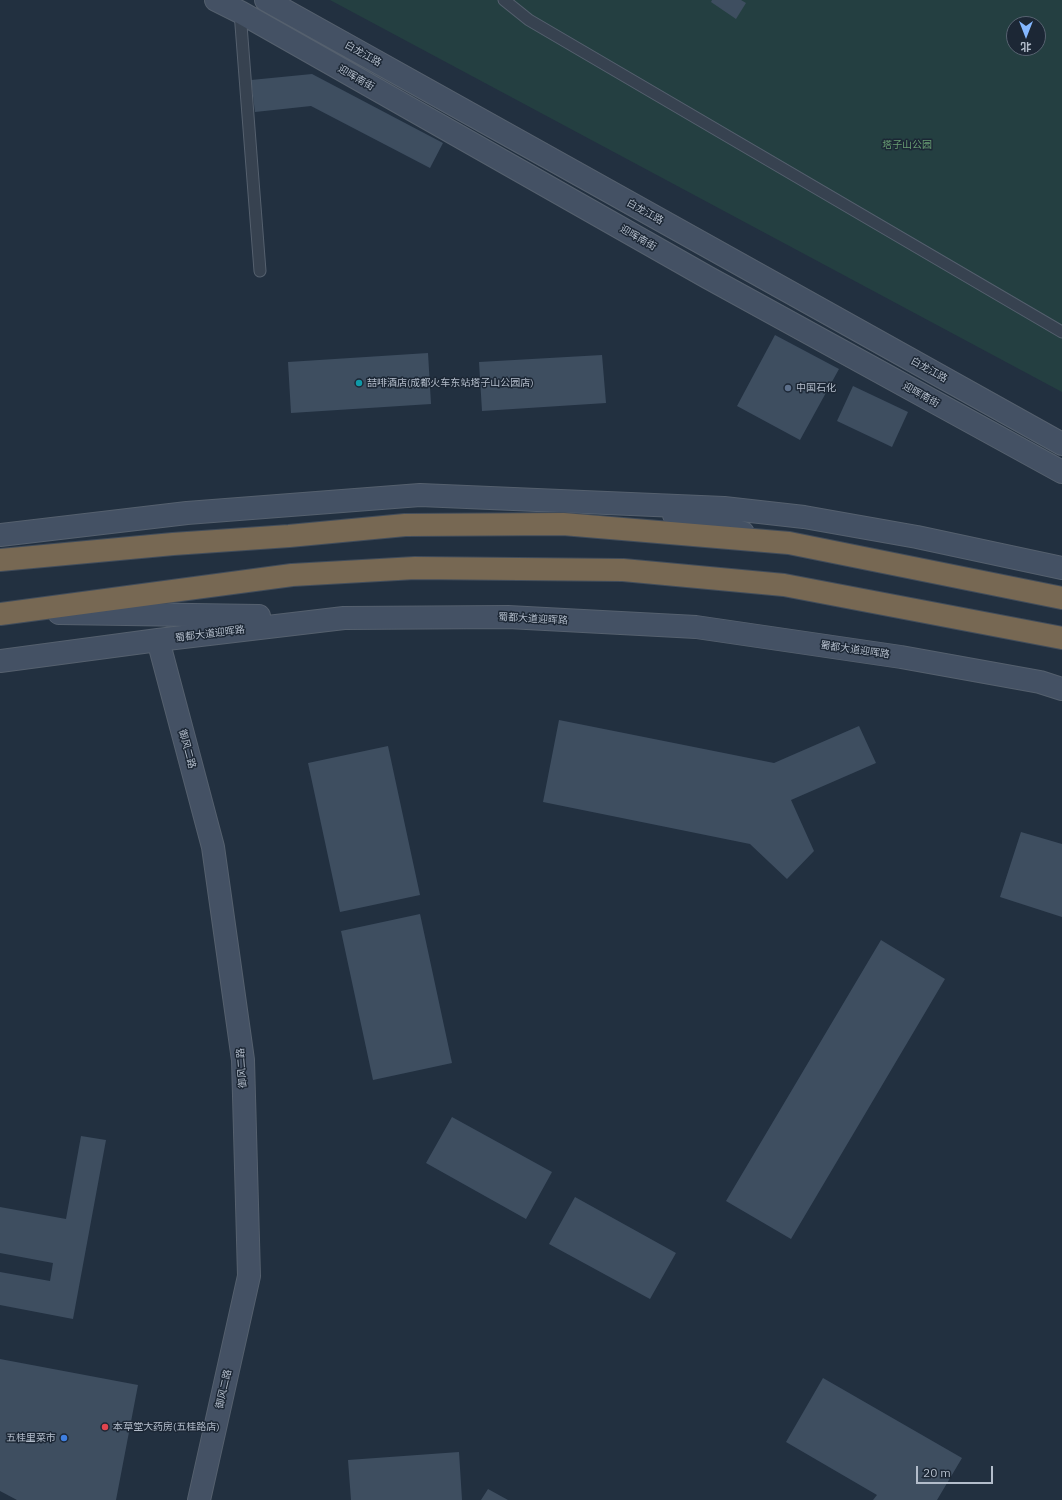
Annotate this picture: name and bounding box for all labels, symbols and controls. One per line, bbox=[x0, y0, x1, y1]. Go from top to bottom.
north arrow bbox=[1006, 16, 1046, 56]
street label: 白龙江路 bbox=[343, 39, 383, 69]
text: 北 bbox=[1021, 40, 1032, 54]
street label: 迎晖南街 bbox=[336, 63, 376, 93]
park label: 塔子山公园 bbox=[882, 139, 932, 151]
street label: 白龙江路 bbox=[625, 197, 665, 227]
street label: 迎晖南街 bbox=[618, 223, 658, 253]
street label: 白龙江路 bbox=[909, 355, 949, 385]
place label: 喆啡酒店(成都火车东站塔子山公园店) bbox=[367, 377, 534, 389]
marker: 喆啡酒店(成都火车东站塔子山公园店) bbox=[354, 378, 364, 388]
street label: 迎晖南街 bbox=[901, 380, 941, 410]
place label: 中国石化 bbox=[796, 382, 836, 394]
marker: 中国石化 bbox=[783, 383, 793, 393]
street label: 蜀都大道迎晖路 bbox=[498, 611, 568, 627]
street label: 蜀都大道迎晖路 bbox=[175, 624, 245, 644]
street label: 蜀都大道迎晖路 bbox=[820, 639, 890, 661]
street label: 御风二路 bbox=[176, 728, 198, 770]
street label: 御风二路 bbox=[235, 1048, 249, 1088]
street label: 御风二路 bbox=[214, 1368, 234, 1410]
place label: 本草堂大药房(五桂路店) bbox=[113, 1421, 220, 1433]
marker: 本草堂大药房(五桂路店) bbox=[100, 1422, 110, 1432]
place label: 五桂里菜市 bbox=[6, 1432, 56, 1444]
marker: 五桂里菜市 bbox=[59, 1433, 69, 1443]
scale bar bbox=[918, 1458, 995, 1484]
text: 20 m bbox=[923, 1465, 951, 1480]

